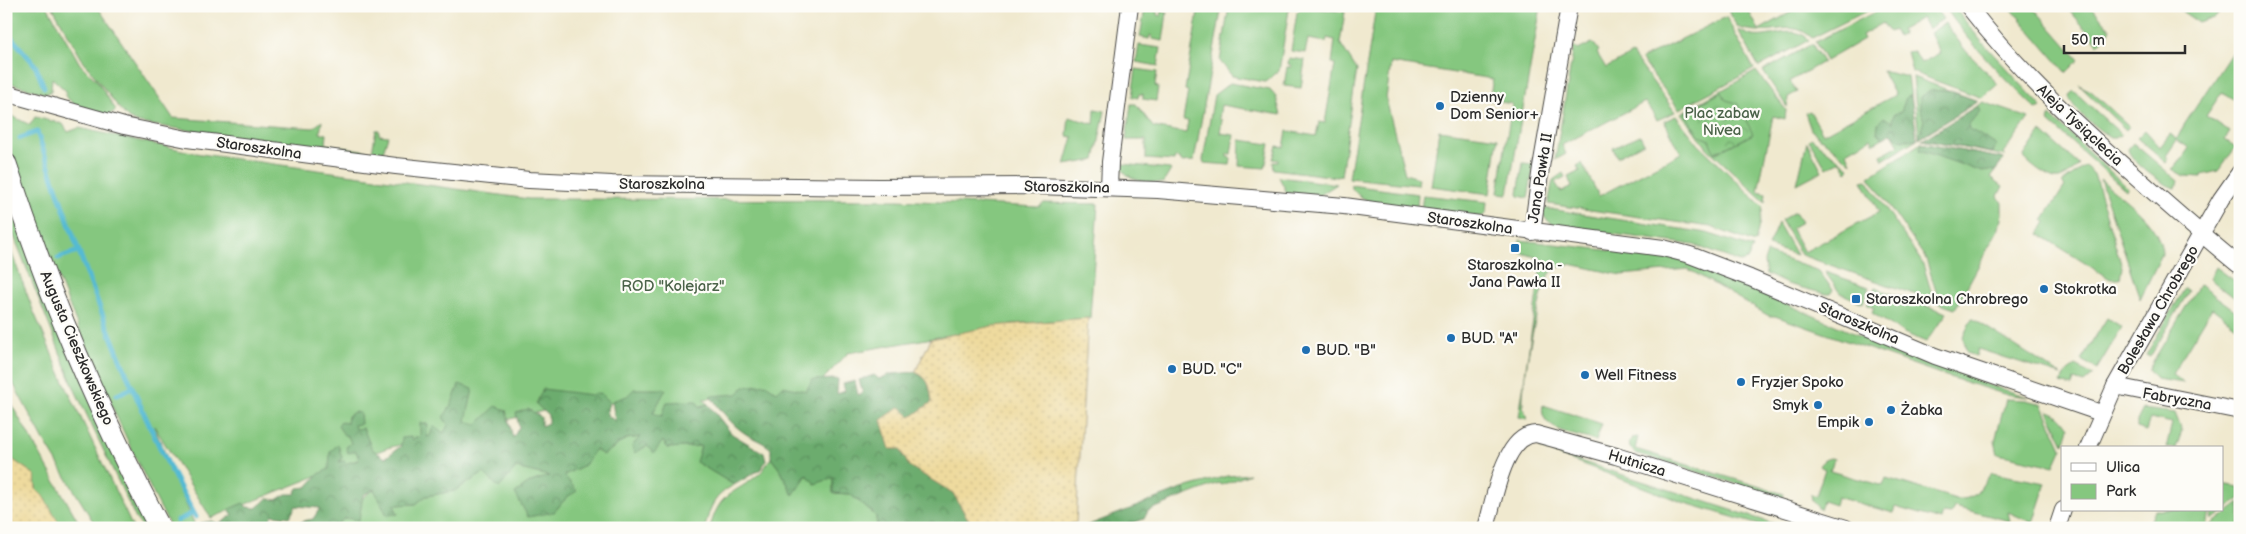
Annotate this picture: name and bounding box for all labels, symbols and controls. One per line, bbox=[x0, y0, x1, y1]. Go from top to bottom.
scale bar bbox=[2064, 22, 2185, 54]
text: 50 m bbox=[2071, 31, 2105, 50]
street label: Aleja Tysiąclecia bbox=[2033, 81, 2127, 170]
place label: Dzienny Dom Senior+ bbox=[1450, 88, 1539, 124]
marker: Dzienny Dom Senior+ bbox=[1434, 100, 1446, 112]
park label: Plac zabaw Nivea bbox=[1684, 104, 1760, 140]
street label: Jana Pawła II bbox=[1524, 131, 1557, 224]
street label: Staroszkolna bbox=[215, 133, 303, 164]
street label: Staroszkolna bbox=[619, 175, 705, 194]
street label: Staroszkolna bbox=[1024, 177, 1110, 198]
street label: Staroszkolna bbox=[1426, 208, 1514, 239]
marker: Staroszkolna - Jana Pawła II bbox=[1509, 242, 1521, 254]
street label: Bolesława Chrobrego bbox=[2114, 242, 2203, 378]
place label: Staroszkolna - Jana Pawła II bbox=[1468, 256, 1562, 292]
street label: Augusta Cieszkowskiego bbox=[35, 268, 118, 428]
park label: ROD "Kolejarz" bbox=[621, 277, 725, 296]
place label: Stokrotka bbox=[2054, 280, 2117, 299]
marker: Stokrotka bbox=[2038, 283, 2050, 295]
place label: Staroszkolna Chrobrego bbox=[1866, 290, 2028, 309]
marker: Staroszkolna Chrobrego bbox=[1850, 293, 1862, 305]
street label: Staroszkolna bbox=[1816, 298, 1902, 349]
place label: BUD. "A" bbox=[1461, 329, 1518, 348]
marker: BUD. "A" bbox=[1445, 332, 1457, 344]
place label: BUD. "B" bbox=[1316, 341, 1376, 360]
marker: BUD. "B" bbox=[1300, 344, 1312, 356]
place label: BUD. "C" bbox=[1182, 360, 1242, 379]
marker: BUD. "C" bbox=[1166, 363, 1178, 375]
place label: Well Fitness bbox=[1595, 366, 1677, 385]
marker: Well Fitness bbox=[1579, 369, 1591, 381]
place label: Fryzjer Spoko bbox=[1751, 373, 1844, 392]
marker: Fryzjer Spoko bbox=[1735, 376, 1747, 388]
street label: Fabryczna bbox=[2141, 384, 2213, 415]
place label: Smyk bbox=[1772, 396, 1809, 415]
marker: Smyk bbox=[1812, 399, 1824, 411]
place label: Żabka bbox=[1900, 401, 1943, 420]
marker: Żabka bbox=[1885, 404, 1897, 416]
place label: Empik bbox=[1817, 413, 1860, 432]
marker: Empik bbox=[1863, 416, 1875, 428]
street label: Hutnicza bbox=[1606, 446, 1668, 481]
legend bbox=[2061, 446, 2224, 512]
text: Ulica bbox=[2106, 458, 2140, 477]
text: Park bbox=[2106, 482, 2137, 501]

